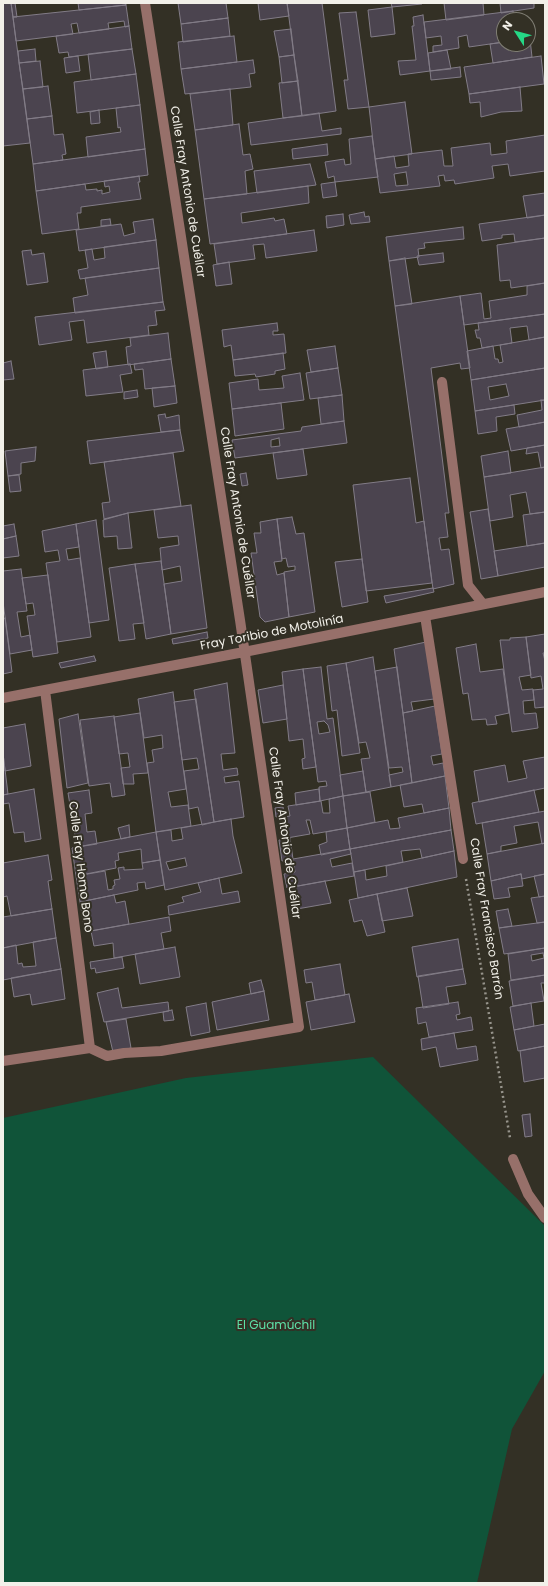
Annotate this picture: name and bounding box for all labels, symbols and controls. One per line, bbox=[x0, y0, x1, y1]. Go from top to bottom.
north arrow bbox=[496, 12, 536, 52]
text: N bbox=[498, 17, 516, 34]
street label: Calle Fray Antonio de Cuéllar bbox=[166, 105, 208, 279]
street label: Calle Fray Antonio de Cuéllar bbox=[216, 426, 258, 600]
street label: Fray Toribio de Motolinía bbox=[199, 612, 345, 654]
street label: Calle Fray Antonio de Cuéllar bbox=[265, 746, 303, 920]
street label: Calle Fray Homo Bono bbox=[65, 801, 95, 933]
street label: Calle Fray Francisco Barrón bbox=[466, 837, 506, 1001]
park label: El Guamúchil bbox=[237, 1319, 315, 1333]

